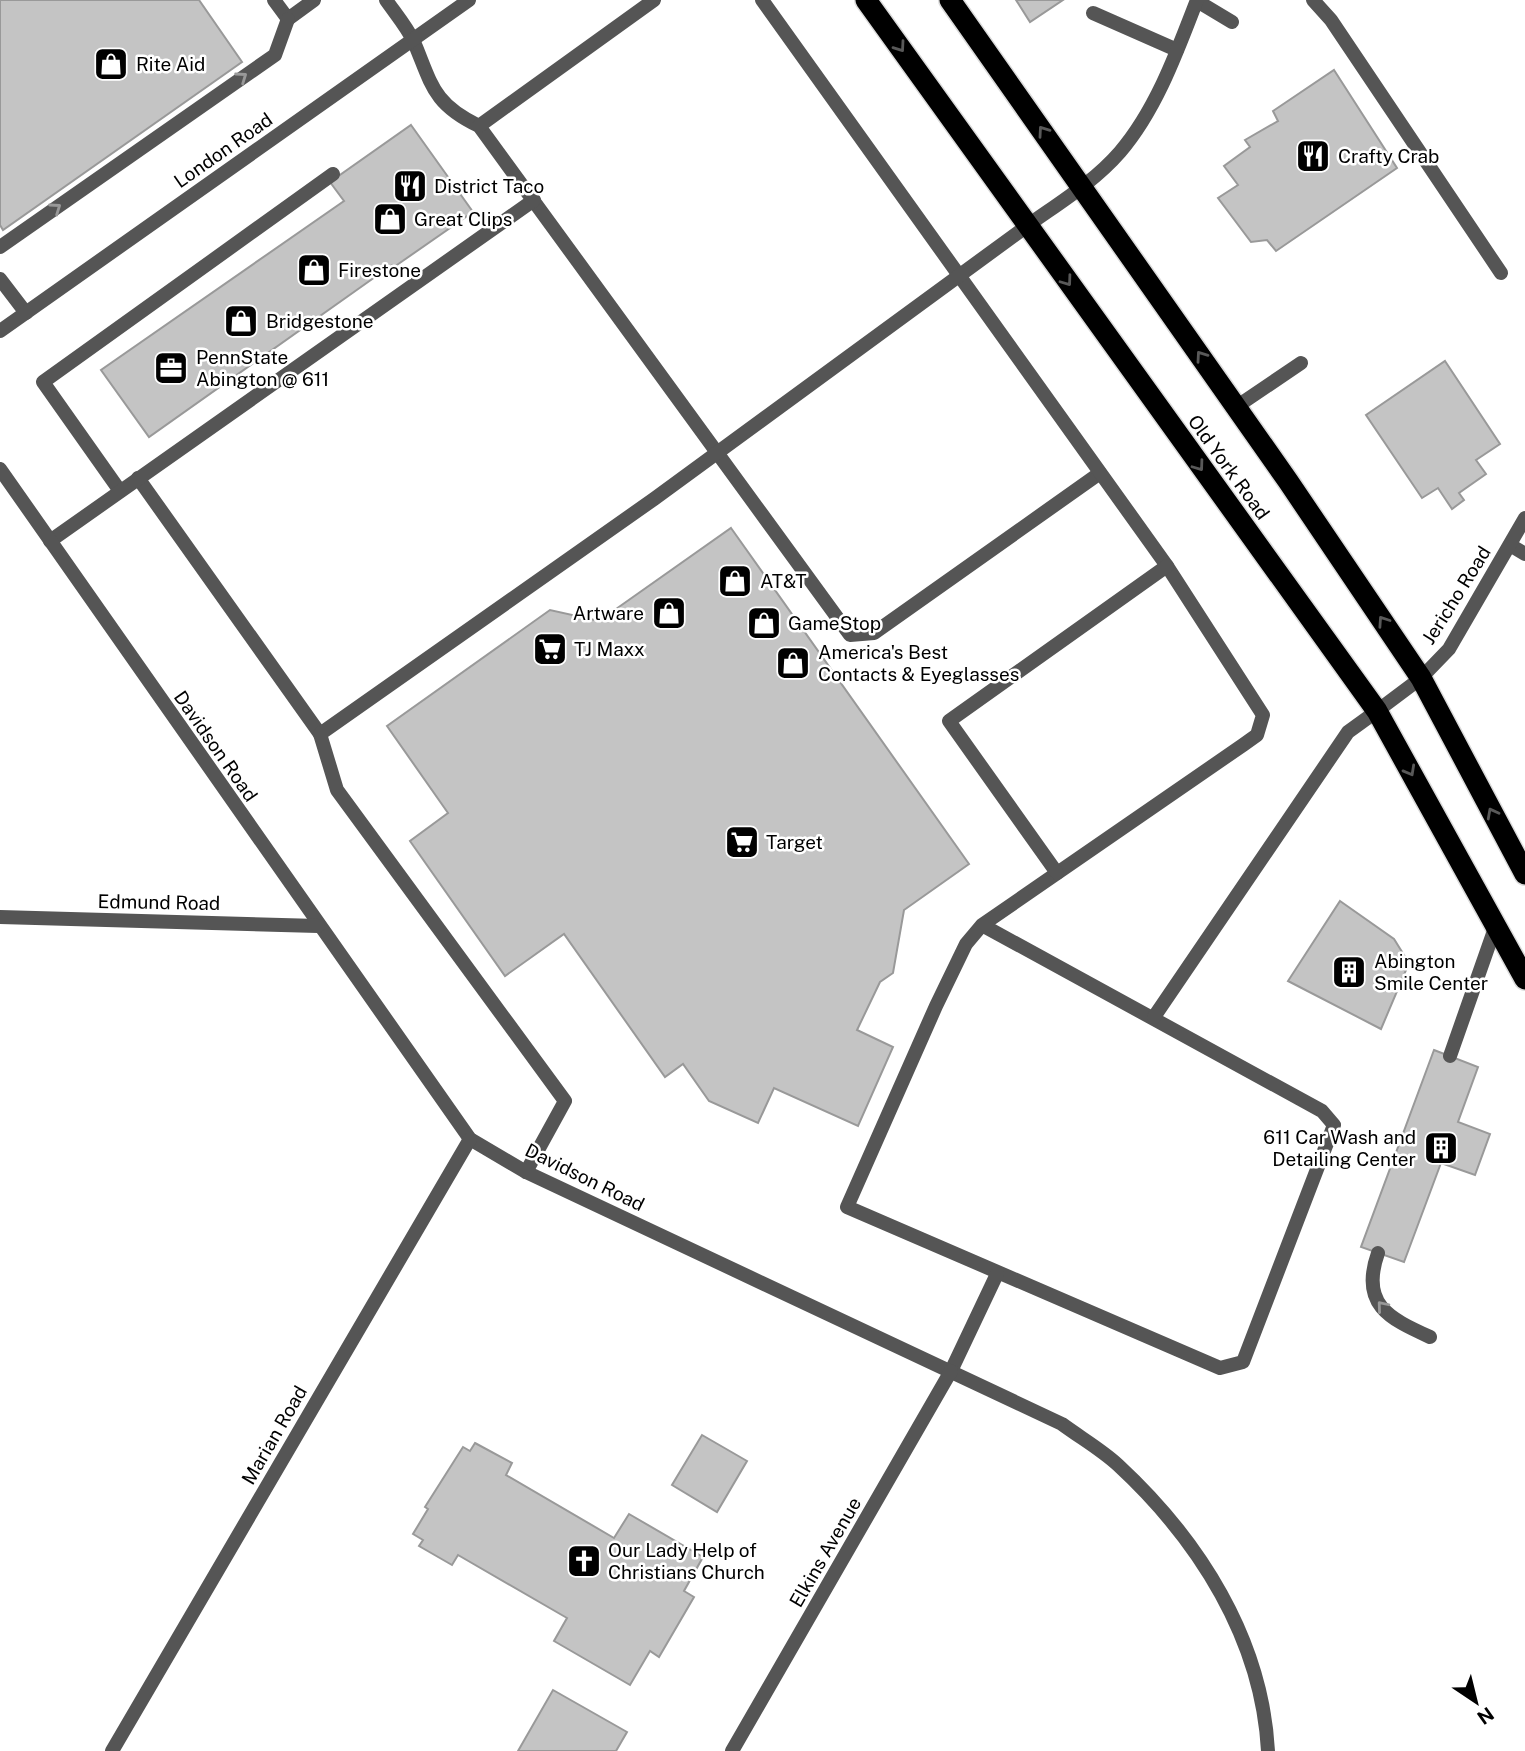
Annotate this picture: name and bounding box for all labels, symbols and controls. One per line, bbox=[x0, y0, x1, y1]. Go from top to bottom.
one-way arrow bbox=[892, 39, 904, 52]
shop icon: Rite Aid bbox=[92, 45, 130, 83]
place label: Rite Aid bbox=[136, 53, 205, 75]
one-way arrow bbox=[234, 73, 247, 85]
street label: London Road bbox=[170, 108, 276, 192]
one-way arrow bbox=[1039, 126, 1051, 139]
restaurant icon: Crafty Crab bbox=[1294, 137, 1332, 175]
place label: Crafty Crab bbox=[1338, 145, 1439, 167]
restaurant icon: District Taco bbox=[391, 167, 429, 205]
place label: District Taco bbox=[434, 175, 544, 197]
shop icon: Great Clips bbox=[371, 200, 409, 238]
one-way arrow bbox=[48, 204, 61, 216]
place label: Great Clips bbox=[414, 208, 512, 230]
shop icon: Firestone bbox=[295, 251, 333, 289]
place label: Firestone bbox=[338, 259, 421, 281]
one-way arrow bbox=[1059, 273, 1071, 286]
shop icon: Bridgestone bbox=[222, 302, 260, 340]
place label: Bridgestone bbox=[266, 310, 373, 332]
place label: PennState Abington @ 611 bbox=[196, 346, 329, 390]
office icon: PennState Abington @ 611 bbox=[152, 349, 190, 387]
one-way arrow bbox=[1196, 351, 1209, 364]
street label: Old York Road bbox=[1184, 410, 1274, 524]
one-way arrow bbox=[1191, 458, 1204, 471]
street label: Jericho Road bbox=[1417, 542, 1495, 648]
shop icon: AT&T bbox=[716, 562, 754, 600]
place label: AT&T bbox=[760, 570, 807, 592]
shop icon: Artware bbox=[650, 594, 688, 632]
place label: Artware bbox=[573, 602, 644, 624]
shop icon: GameStop bbox=[745, 604, 783, 642]
place label: GameStop bbox=[788, 612, 881, 634]
one-way arrow bbox=[1378, 616, 1391, 629]
supermarket icon: TJ Maxx bbox=[531, 630, 569, 668]
place label: TJ Maxx bbox=[574, 638, 645, 660]
place label: America's Best Contacts & Eyeglasses bbox=[818, 641, 1019, 685]
shop icon: America's Best Contacts & Eyeglasses bbox=[774, 644, 812, 682]
street label: Davidson Road bbox=[170, 686, 262, 806]
one-way arrow bbox=[1402, 763, 1415, 776]
one-way arrow bbox=[1487, 808, 1501, 820]
supermarket icon: Target bbox=[723, 823, 761, 861]
place label: Target bbox=[766, 831, 823, 853]
street label: Edmund Road bbox=[98, 890, 220, 914]
place label: Abington Smile Center bbox=[1374, 950, 1488, 994]
building icon: Abington Smile Center bbox=[1330, 953, 1368, 991]
place label: 611 Car Wash and Detailing Center bbox=[1263, 1126, 1416, 1170]
building icon: 611 Car Wash and Detailing Center bbox=[1422, 1129, 1460, 1167]
street label: Davidson Road bbox=[522, 1139, 648, 1215]
one-way arrow bbox=[1378, 1301, 1391, 1314]
street label: Marian Road bbox=[237, 1382, 311, 1488]
street label: Elkins Avenue bbox=[785, 1493, 865, 1611]
place label: Our Lady Help of Christians Church bbox=[608, 1539, 765, 1583]
church icon: Our Lady Help of Christians Church bbox=[565, 1542, 603, 1580]
north arrow bbox=[1441, 1667, 1511, 1737]
text: N bbox=[1473, 1703, 1498, 1729]

